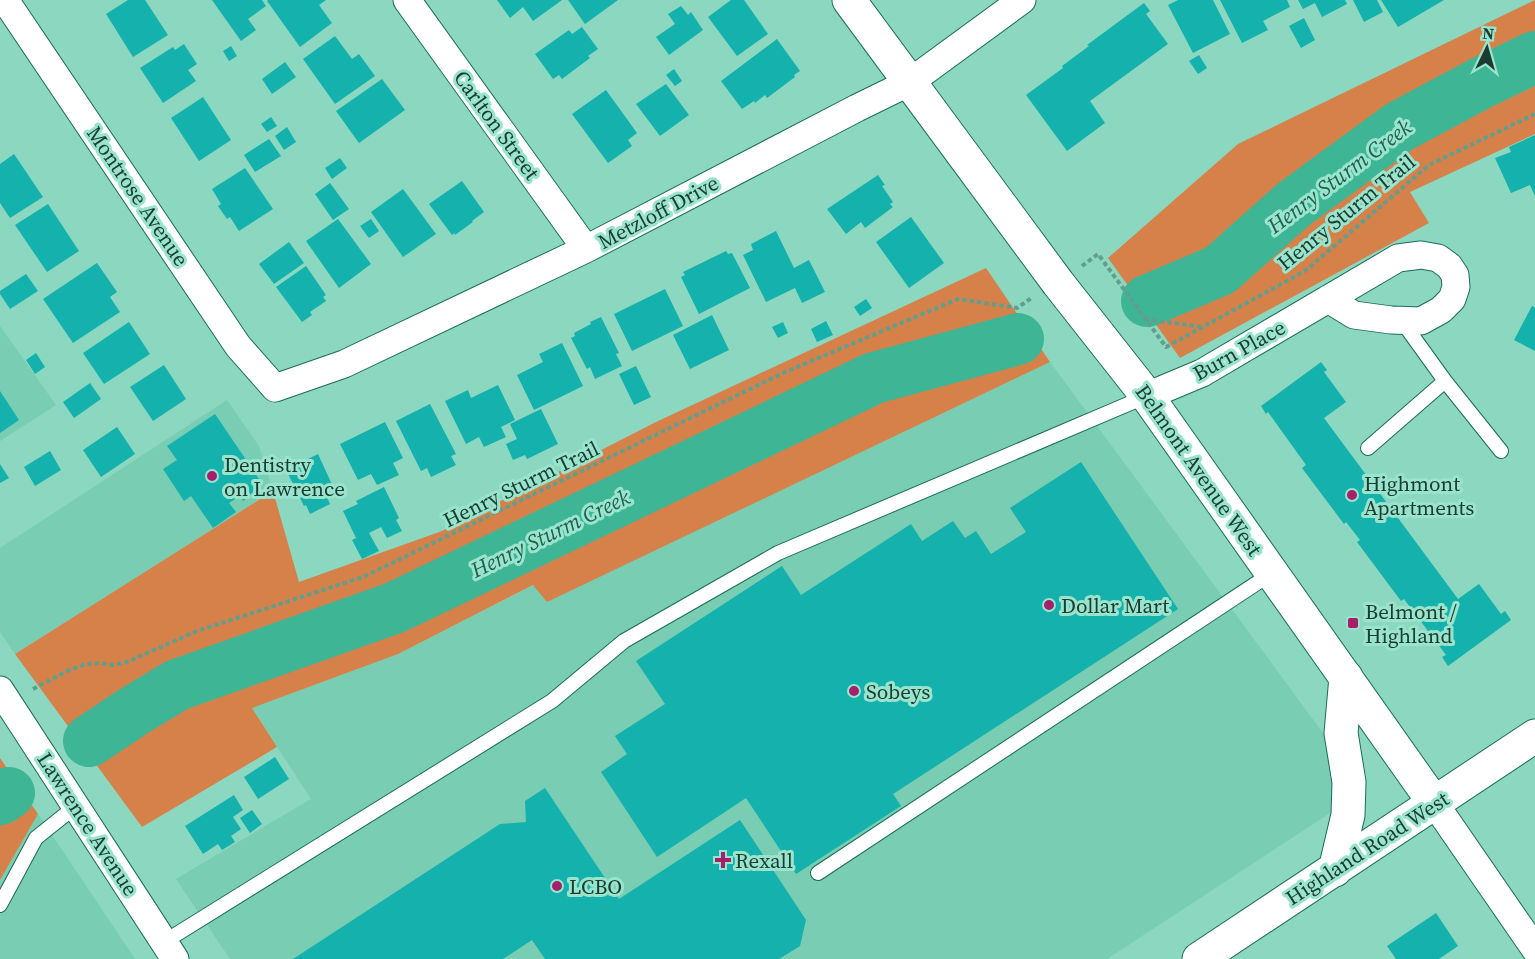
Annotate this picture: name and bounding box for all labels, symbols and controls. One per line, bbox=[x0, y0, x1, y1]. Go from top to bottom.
north arrow bbox=[1457, 18, 1517, 78]
text: N bbox=[1482, 22, 1495, 45]
street label: Carlton Street bbox=[447, 64, 547, 186]
water label: Henry Sturm Creek bbox=[1260, 111, 1418, 241]
street label: Montrose Avenue bbox=[80, 120, 196, 272]
street label: Henry Sturm Trail bbox=[1271, 147, 1421, 277]
street label: Metzloff Drive bbox=[593, 168, 723, 256]
street label: Burn Place bbox=[1188, 313, 1290, 387]
street label: Belmont Avenue West bbox=[1129, 378, 1269, 562]
street label: Henry Sturm Trail bbox=[438, 434, 604, 534]
place label: Dentistry on Lawrence bbox=[224, 450, 345, 503]
marker: Dentistry on Lawrence bbox=[205, 469, 219, 483]
place label: Highmont Apartments bbox=[1364, 469, 1474, 522]
water label: Henry Sturm Creek bbox=[465, 481, 635, 585]
marker: Highmont Apartments bbox=[1345, 488, 1359, 502]
place label: Dollar Mart bbox=[1061, 591, 1169, 620]
place label: Belmont / Highland bbox=[1365, 597, 1457, 650]
marker: Dollar Mart bbox=[1042, 598, 1056, 612]
marker: Belmont / Highland bbox=[1346, 616, 1360, 630]
place label: Sobeys bbox=[866, 677, 930, 706]
marker: Sobeys bbox=[847, 684, 861, 698]
street label: Lawrence Avenue bbox=[31, 747, 145, 901]
street label: Highland Road West bbox=[1280, 784, 1454, 912]
place label: Rexall bbox=[735, 846, 793, 875]
marker: Rexall bbox=[716, 853, 730, 867]
place label: LCBO bbox=[569, 872, 622, 901]
marker: LCBO bbox=[550, 879, 564, 893]

